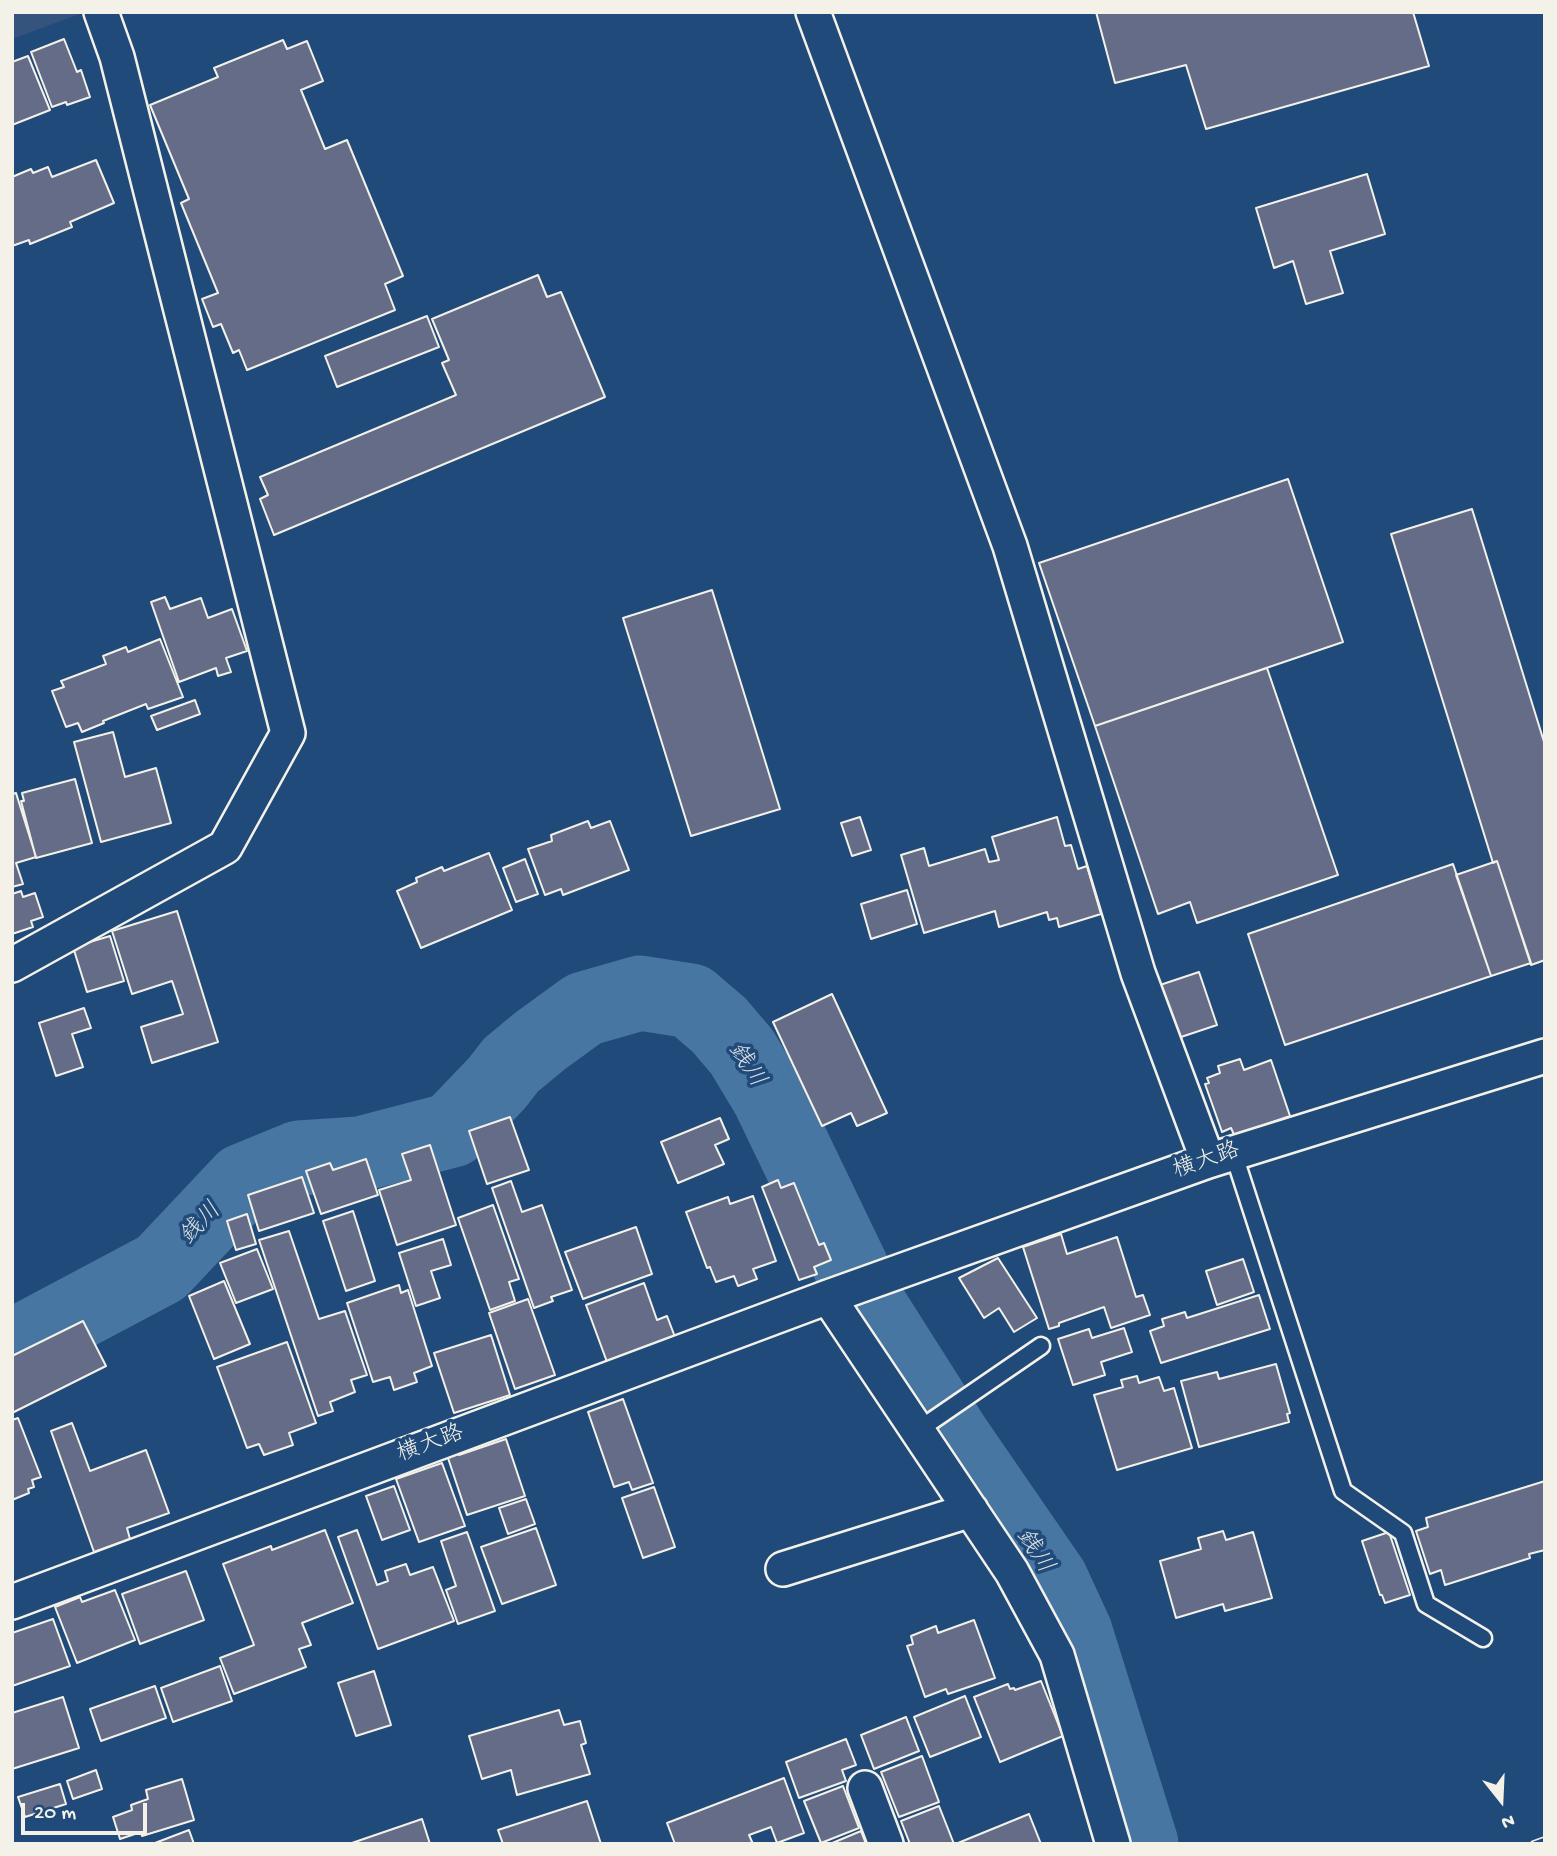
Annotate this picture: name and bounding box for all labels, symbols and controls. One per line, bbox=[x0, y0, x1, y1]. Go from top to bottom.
water label: 銭川 bbox=[720, 1038, 770, 1094]
street label: 横大路 bbox=[1170, 1138, 1244, 1186]
water label: 銭川 bbox=[175, 1198, 229, 1252]
street label: 横大路 bbox=[394, 1420, 468, 1470]
water label: 銭川 bbox=[1008, 1524, 1058, 1580]
north arrow bbox=[1466, 1765, 1536, 1835]
scale bar bbox=[24, 1790, 150, 1834]
text: 20 m bbox=[34, 1802, 76, 1827]
text: N bbox=[1498, 1808, 1517, 1833]

